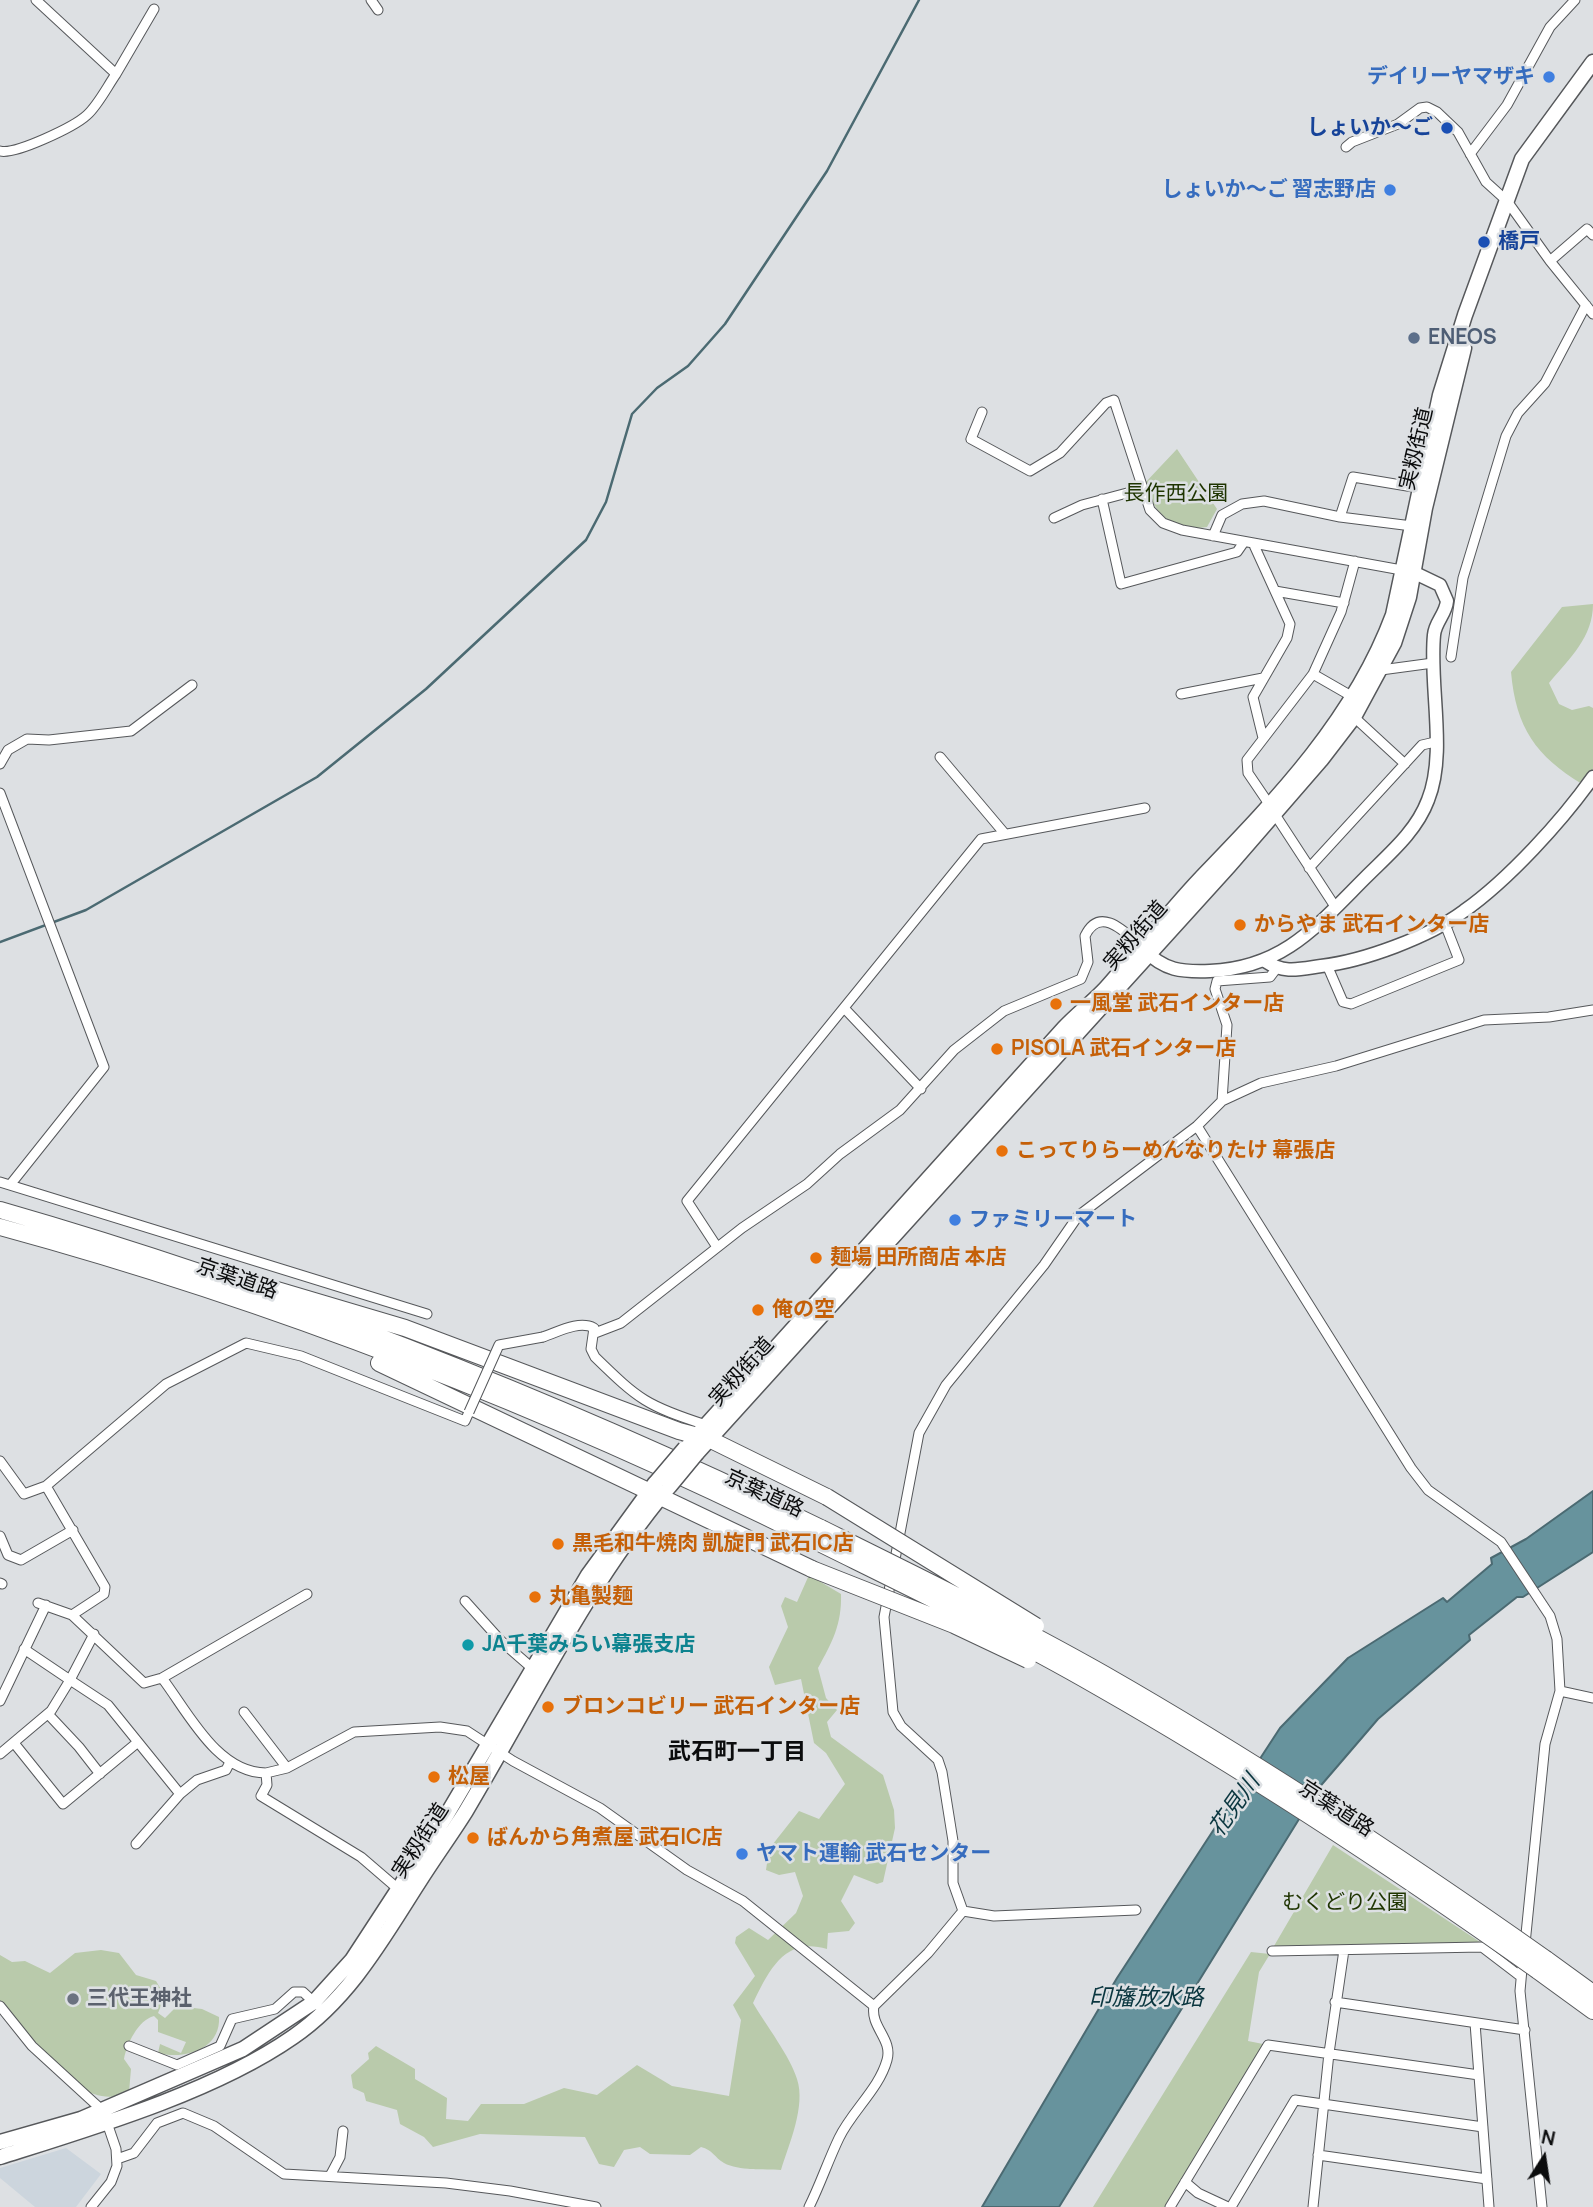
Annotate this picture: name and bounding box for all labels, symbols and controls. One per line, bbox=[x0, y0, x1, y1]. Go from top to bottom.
place label: デイリーヤマザキ bbox=[1367, 64, 1535, 90]
marker: デイリーヤマザキ bbox=[1541, 69, 1557, 85]
place label: しょいか〜ご bbox=[1307, 115, 1433, 141]
marker: しょいか〜ご bbox=[1439, 120, 1455, 136]
place label: しょいか～ご 習志野店 bbox=[1162, 177, 1376, 203]
marker: しょいか～ご 習志野店 bbox=[1382, 182, 1398, 198]
place label: 橋戸 bbox=[1498, 229, 1540, 255]
marker: 橋戸 bbox=[1476, 234, 1492, 250]
place label: ENEOS bbox=[1428, 325, 1497, 351]
marker: ENEOS bbox=[1406, 330, 1422, 346]
street label: 実籾街道 bbox=[1395, 405, 1439, 493]
park label: 長作西公園 bbox=[1124, 481, 1228, 507]
street label: 実籾街道 bbox=[1099, 896, 1173, 976]
place label: からやま 武石インター店 bbox=[1254, 912, 1489, 938]
marker: からやま 武石インター店 bbox=[1232, 917, 1248, 933]
place label: 一風堂 武石インター店 bbox=[1070, 991, 1284, 1017]
marker: 一風堂 武石インター店 bbox=[1048, 996, 1064, 1012]
place label: PISOLA 武石インター店 bbox=[1011, 1036, 1236, 1062]
marker: PISOLA 武石インター店 bbox=[989, 1041, 1005, 1057]
place label: こってりらーめんなりたけ 幕張店 bbox=[1016, 1138, 1335, 1164]
marker: こってりらーめんなりたけ 幕張店 bbox=[994, 1143, 1010, 1159]
place label: ファミリーマート bbox=[969, 1207, 1137, 1233]
marker: ファミリーマート bbox=[947, 1212, 963, 1228]
place label: 麺場 田所商店 本店 bbox=[830, 1245, 1006, 1271]
marker: 麺場 田所商店 本店 bbox=[808, 1250, 824, 1266]
street label: 京葉道路 bbox=[193, 1253, 281, 1305]
place label: 俺の空 bbox=[772, 1297, 835, 1323]
marker: 俺の空 bbox=[750, 1302, 766, 1318]
street label: 実籾街道 bbox=[705, 1332, 779, 1412]
street label: 京葉道路 bbox=[721, 1465, 807, 1523]
place label: 黒毛和牛焼肉 凱旋門 武石IC店 bbox=[572, 1531, 854, 1557]
marker: 黒毛和牛焼肉 凱旋門 武石IC店 bbox=[550, 1536, 566, 1552]
place label: 丸亀製麺 bbox=[549, 1584, 633, 1610]
marker: 丸亀製麺 bbox=[527, 1589, 543, 1605]
place label: JA千葉みらい幕張支店 bbox=[482, 1632, 695, 1658]
marker: JA千葉みらい幕張支店 bbox=[460, 1637, 476, 1653]
place label: ブロンコビリー 武石インター店 bbox=[562, 1694, 860, 1720]
marker: ブロンコビリー 武石インター店 bbox=[540, 1699, 556, 1715]
district label: 武石町一丁目 bbox=[668, 1739, 806, 1767]
place label: 松屋 bbox=[448, 1764, 490, 1790]
marker: 松屋 bbox=[426, 1769, 442, 1785]
water label: 花見川 bbox=[1204, 1770, 1266, 1842]
street label: 京葉道路 bbox=[1294, 1776, 1378, 1842]
street label: 実籾街道 bbox=[388, 1799, 454, 1883]
place label: ばんから角煮屋 武石IC店 bbox=[487, 1825, 723, 1851]
marker: ばんから角煮屋 武石IC店 bbox=[465, 1830, 481, 1846]
place label: ヤマト運輸 武石センター bbox=[756, 1841, 991, 1867]
marker: ヤマト運輸 武石センター bbox=[734, 1846, 750, 1862]
park label: むくどり公園 bbox=[1282, 1890, 1408, 1916]
water label: 印旛放水路 bbox=[1089, 1985, 1203, 2013]
place label: 三代王神社 bbox=[87, 1986, 192, 2012]
marker: 三代王神社 bbox=[65, 1991, 81, 2007]
north arrow bbox=[1509, 2123, 1579, 2193]
text: N bbox=[1539, 2123, 1558, 2152]

